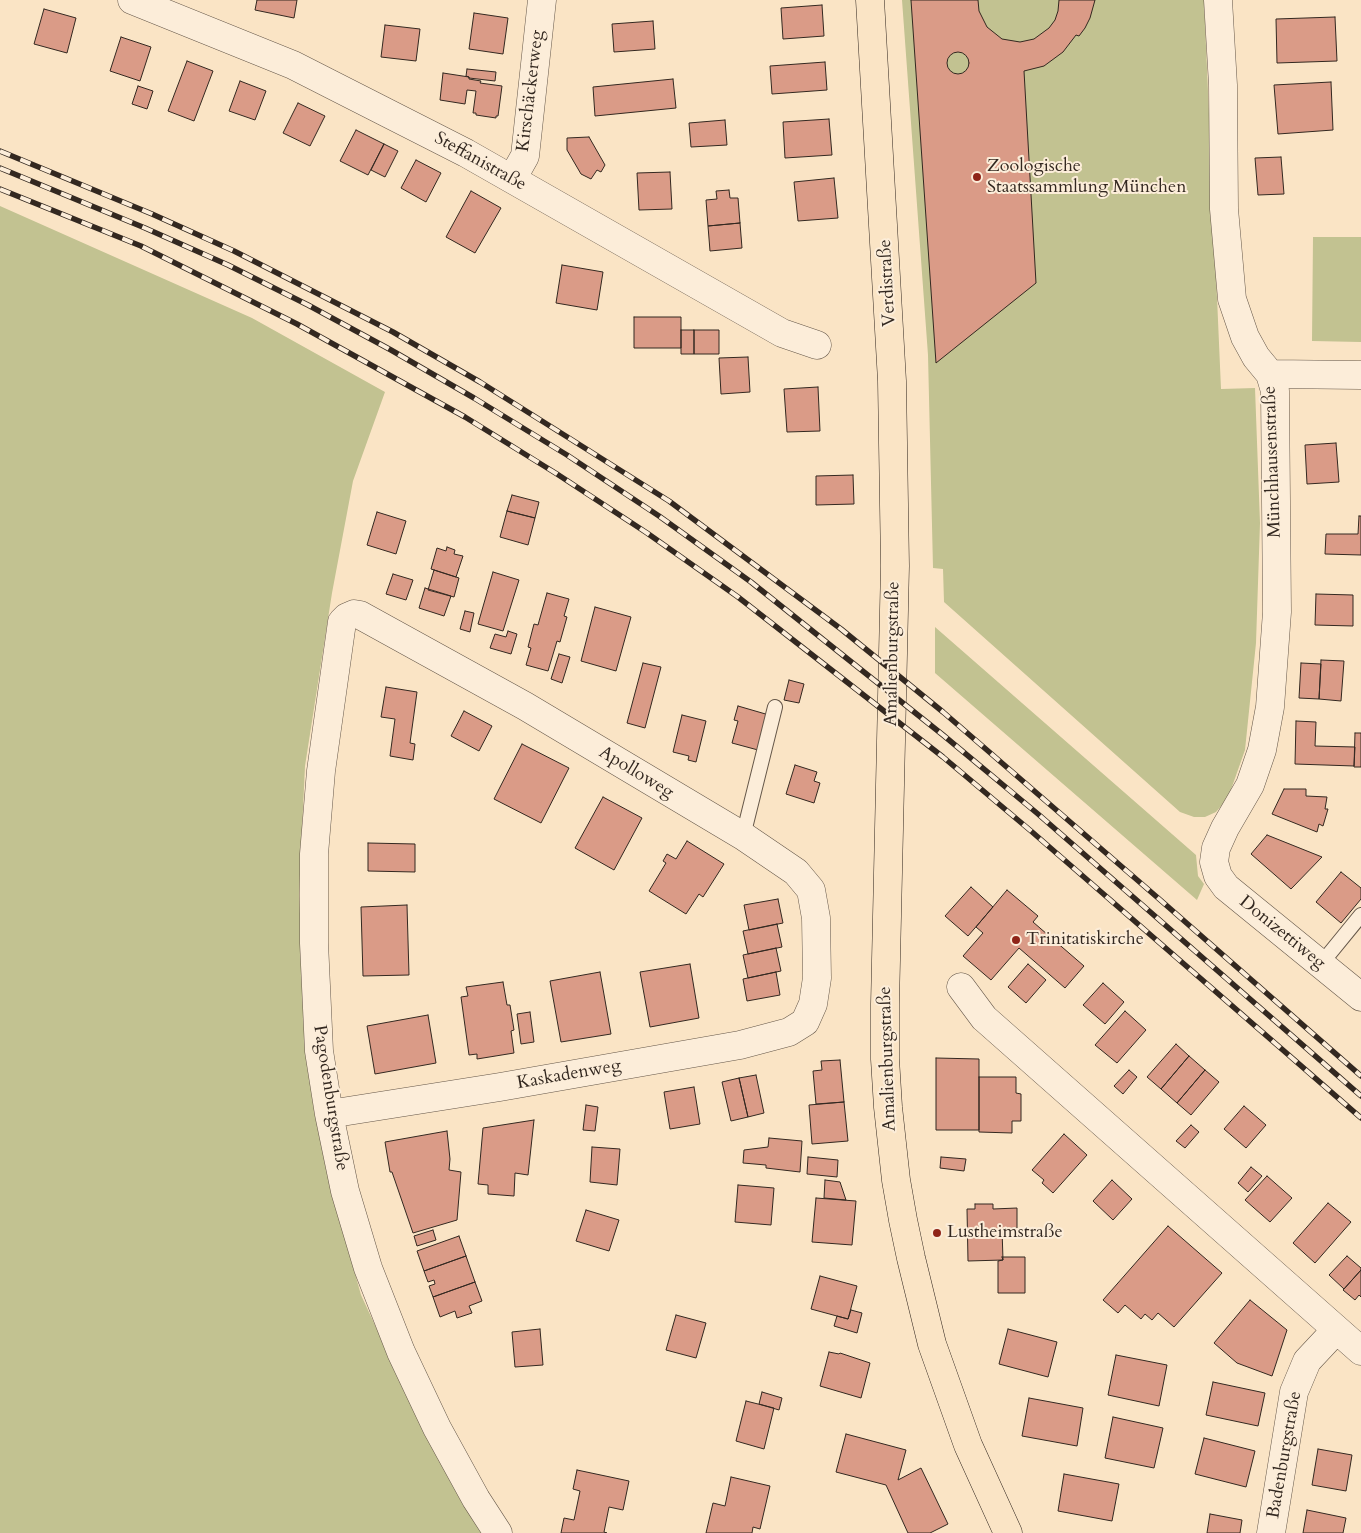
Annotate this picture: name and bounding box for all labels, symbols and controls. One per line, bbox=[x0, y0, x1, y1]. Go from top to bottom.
street label: Kirschäckerweg bbox=[513, 29, 549, 153]
street label: Steffanistraße bbox=[430, 128, 530, 196]
place label: Zoologische Staatssammlung München bbox=[987, 156, 1186, 198]
marker: Zoologische Staatssammlung München bbox=[971, 171, 983, 183]
street label: Verdistraße bbox=[875, 239, 901, 327]
street label: Münchhausenstraße bbox=[1260, 386, 1286, 538]
street label: Amalienburgstraße bbox=[881, 581, 905, 727]
street label: Apolloweg bbox=[595, 742, 677, 804]
street label: Donizettiweg bbox=[1234, 892, 1330, 974]
place label: Trinitatiskirche bbox=[1026, 929, 1144, 951]
marker: Trinitatiskirche bbox=[1010, 934, 1022, 946]
street label: Amalienburgstraße bbox=[875, 986, 901, 1132]
street label: Pagodenburgstraße bbox=[308, 1024, 352, 1172]
street label: Kaskadenweg bbox=[515, 1055, 623, 1095]
place label: Lustheimstraße bbox=[947, 1222, 1063, 1244]
marker: Lustheimstraße bbox=[931, 1227, 943, 1239]
street label: Badenburgstraße bbox=[1263, 1390, 1307, 1520]

